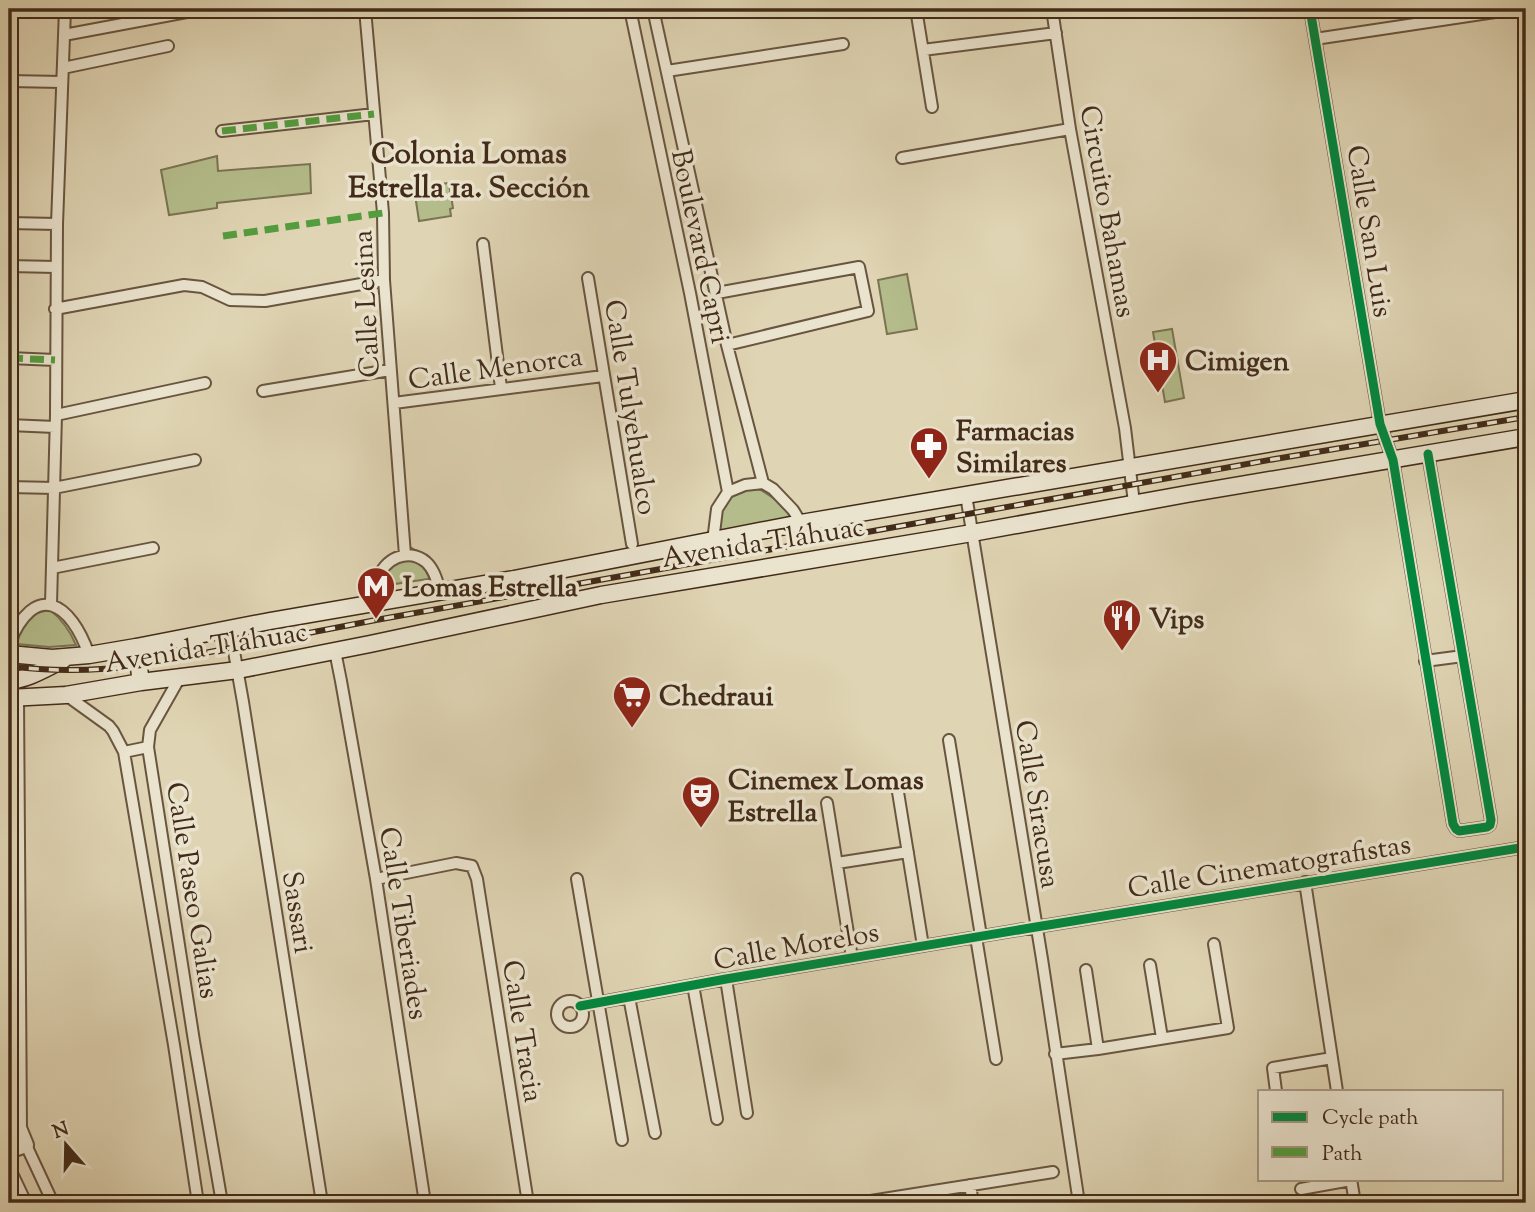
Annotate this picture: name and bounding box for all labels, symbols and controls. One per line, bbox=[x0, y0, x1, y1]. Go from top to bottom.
street label: Circuito Bahamas bbox=[1068, 102, 1144, 321]
district label: Colonia Lomas Estrella 1a. Sección bbox=[348, 134, 590, 211]
street label: Calle San Luis bbox=[1335, 143, 1401, 320]
street label: Boulevard Capri bbox=[659, 146, 739, 347]
street label: Calle Lesina bbox=[344, 229, 392, 379]
street label: Calle Tulyehualco bbox=[592, 297, 666, 518]
street label: Calle Menorca bbox=[406, 338, 585, 402]
hospital icon: Cimigen bbox=[1137, 339, 1179, 394]
place label: Cimigen bbox=[1185, 343, 1290, 383]
place label: Farmacias Similares bbox=[956, 413, 1074, 485]
pharmacy icon: Farmacias Similares bbox=[908, 425, 950, 480]
street label: Avenida Tláhuac bbox=[659, 508, 868, 580]
metro station icon: Lomas Estrella bbox=[355, 565, 397, 620]
place label: Lomas Estrella bbox=[403, 569, 578, 609]
restaurant icon: Vips bbox=[1101, 597, 1143, 652]
place label: Vips bbox=[1149, 601, 1204, 641]
street label: Avenida Tláhuac bbox=[102, 613, 311, 685]
supermarket icon: Chedraui bbox=[611, 674, 653, 729]
place label: Chedraui bbox=[659, 678, 773, 718]
street label: Calle Siracusa bbox=[1003, 718, 1069, 891]
place label: Cinemex Lomas Estrella bbox=[728, 762, 924, 834]
theatre icon: Cinemex Lomas Estrella bbox=[680, 774, 722, 829]
street label: Calle Paseo Galias bbox=[154, 779, 228, 1002]
street label: Calle Tiberiades bbox=[367, 824, 437, 1023]
street label: Calle Cinematografistas bbox=[1125, 826, 1414, 910]
street label: Sassari bbox=[270, 869, 322, 956]
street label: Calle Morelos bbox=[711, 914, 882, 982]
street label: Calle Tracia bbox=[490, 958, 552, 1105]
legend bbox=[1258, 1090, 1504, 1180]
text: Cycle path bbox=[1322, 1104, 1419, 1134]
north arrow bbox=[32, 1110, 102, 1180]
text: N bbox=[49, 1116, 73, 1147]
text: Path bbox=[1322, 1140, 1363, 1170]

